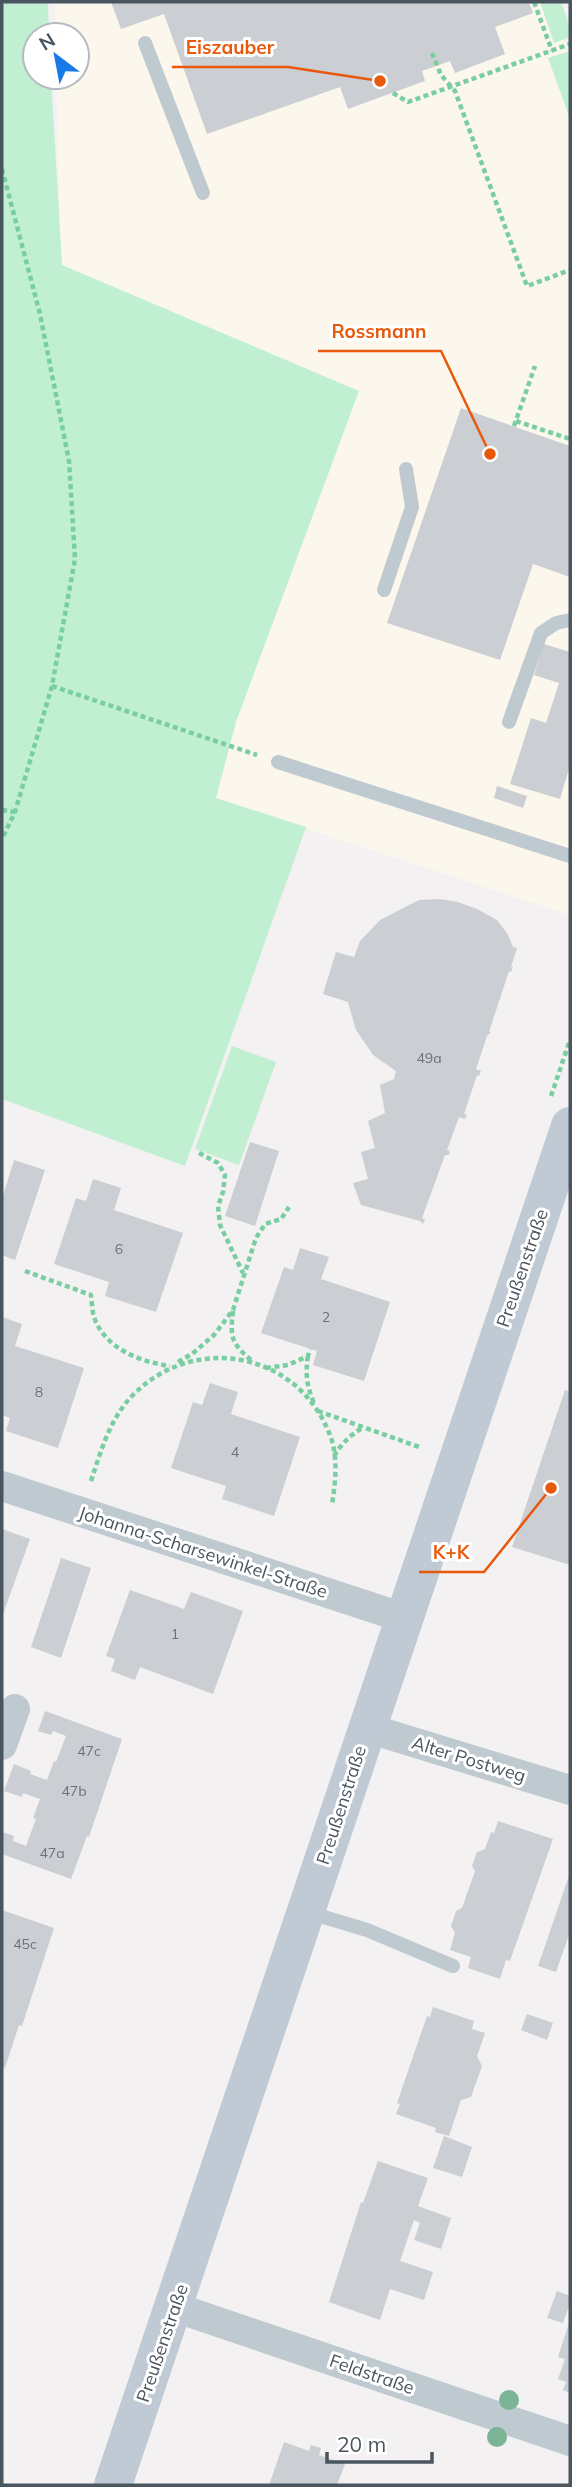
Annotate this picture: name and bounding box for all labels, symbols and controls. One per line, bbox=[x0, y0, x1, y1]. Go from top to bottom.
north arrow bbox=[21, 21, 91, 91]
callout: Eiszauber bbox=[172, 27, 288, 67]
text: N bbox=[35, 28, 59, 56]
text: Eiszauber bbox=[186, 35, 275, 59]
callout: Rossmann bbox=[318, 311, 441, 351]
text: Rossmann bbox=[331, 319, 427, 343]
house number: 49a bbox=[416, 1049, 442, 1067]
street label: Preußenstraße bbox=[491, 1206, 553, 1330]
house number: 6 bbox=[115, 1240, 123, 1258]
house number: 2 bbox=[322, 1308, 330, 1326]
house number: 8 bbox=[35, 1383, 43, 1401]
house number: 4 bbox=[231, 1443, 240, 1461]
street label: Johanna-Scharsewinkel-Straße bbox=[76, 1501, 330, 1603]
callout: K+K bbox=[419, 1532, 484, 1572]
text: K+K bbox=[433, 1540, 471, 1564]
house number: 1 bbox=[171, 1625, 179, 1643]
street label: Alter Postweg bbox=[409, 1731, 529, 1787]
house number: 47c bbox=[77, 1742, 101, 1760]
street label: Preußenstraße bbox=[311, 1743, 371, 1867]
house number: 47b bbox=[61, 1782, 87, 1800]
house number: 47a bbox=[39, 1844, 65, 1862]
house number: 45c bbox=[13, 1935, 37, 1953]
street label: Preußenstraße bbox=[131, 2281, 193, 2405]
street label: Feldstraße bbox=[327, 2349, 417, 2399]
scale bar bbox=[327, 2420, 432, 2464]
text: 20 m bbox=[337, 2431, 386, 2457]

